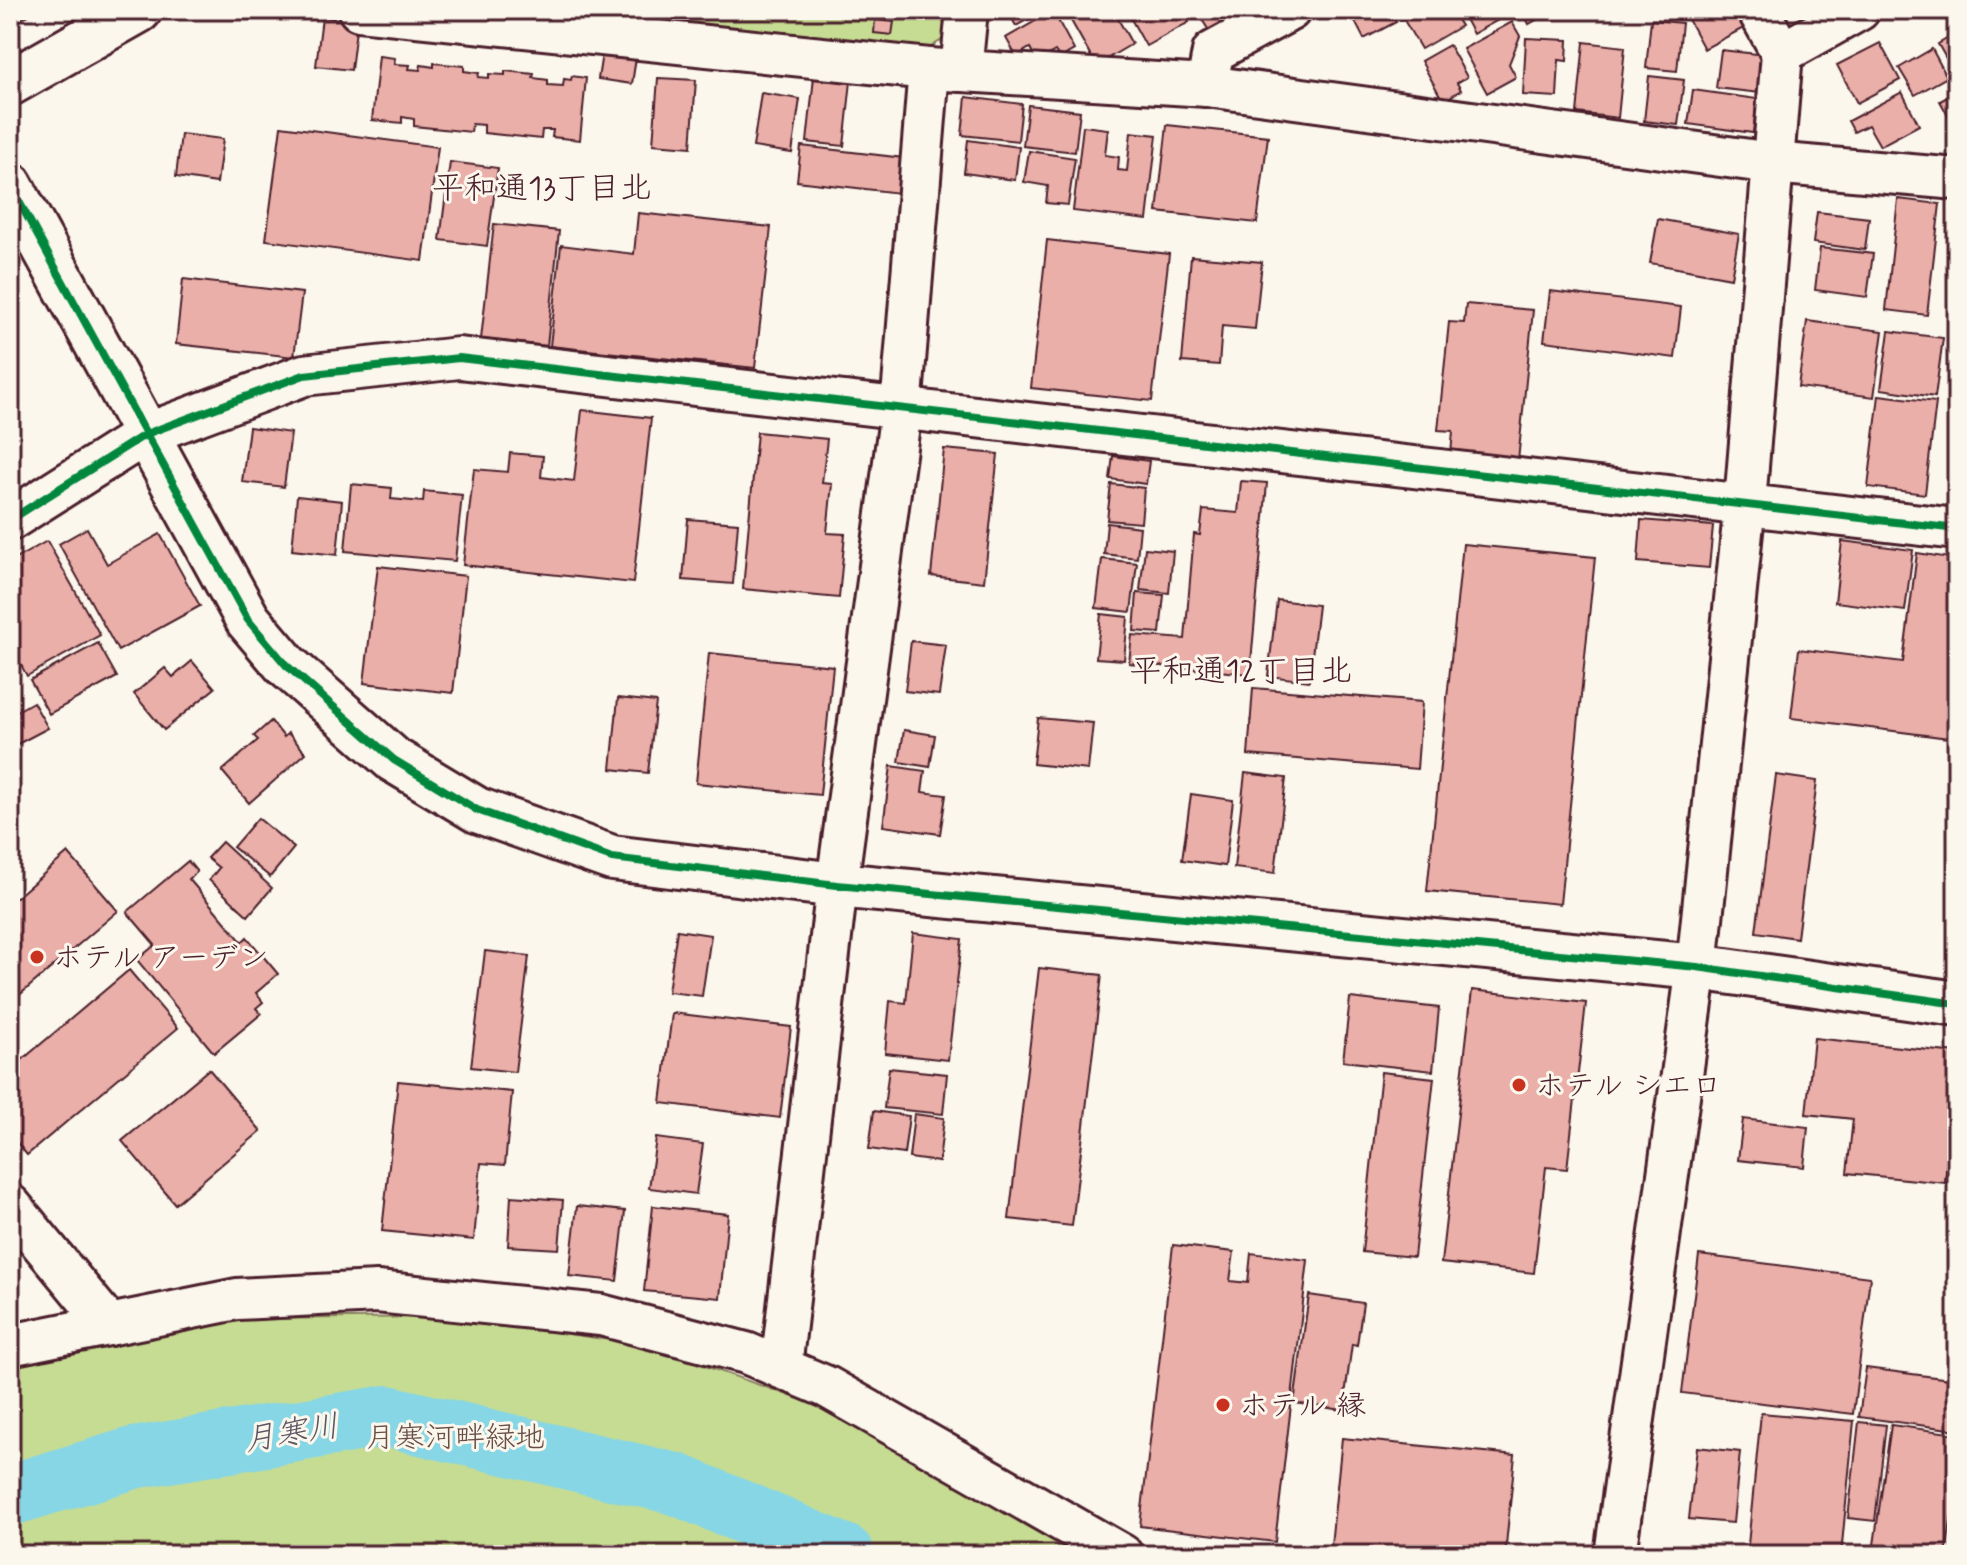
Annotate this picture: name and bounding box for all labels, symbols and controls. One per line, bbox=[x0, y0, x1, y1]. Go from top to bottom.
district label: 平和通13丁目北 bbox=[432, 168, 652, 210]
district label: 平和通12丁目北 bbox=[1129, 651, 1353, 693]
place label: ホテル アーデン bbox=[53, 939, 269, 978]
marker: ホテル アーデン bbox=[28, 948, 46, 966]
place label: ホテル シエロ bbox=[1535, 1067, 1722, 1106]
marker: ホテル シエロ bbox=[1510, 1076, 1528, 1094]
place label: ホテル 縁 bbox=[1239, 1387, 1366, 1426]
marker: ホテル 縁 bbox=[1214, 1396, 1232, 1414]
water label: 月寒川 bbox=[241, 1406, 342, 1462]
park label: 月寒河畔緑地 bbox=[365, 1419, 545, 1458]

